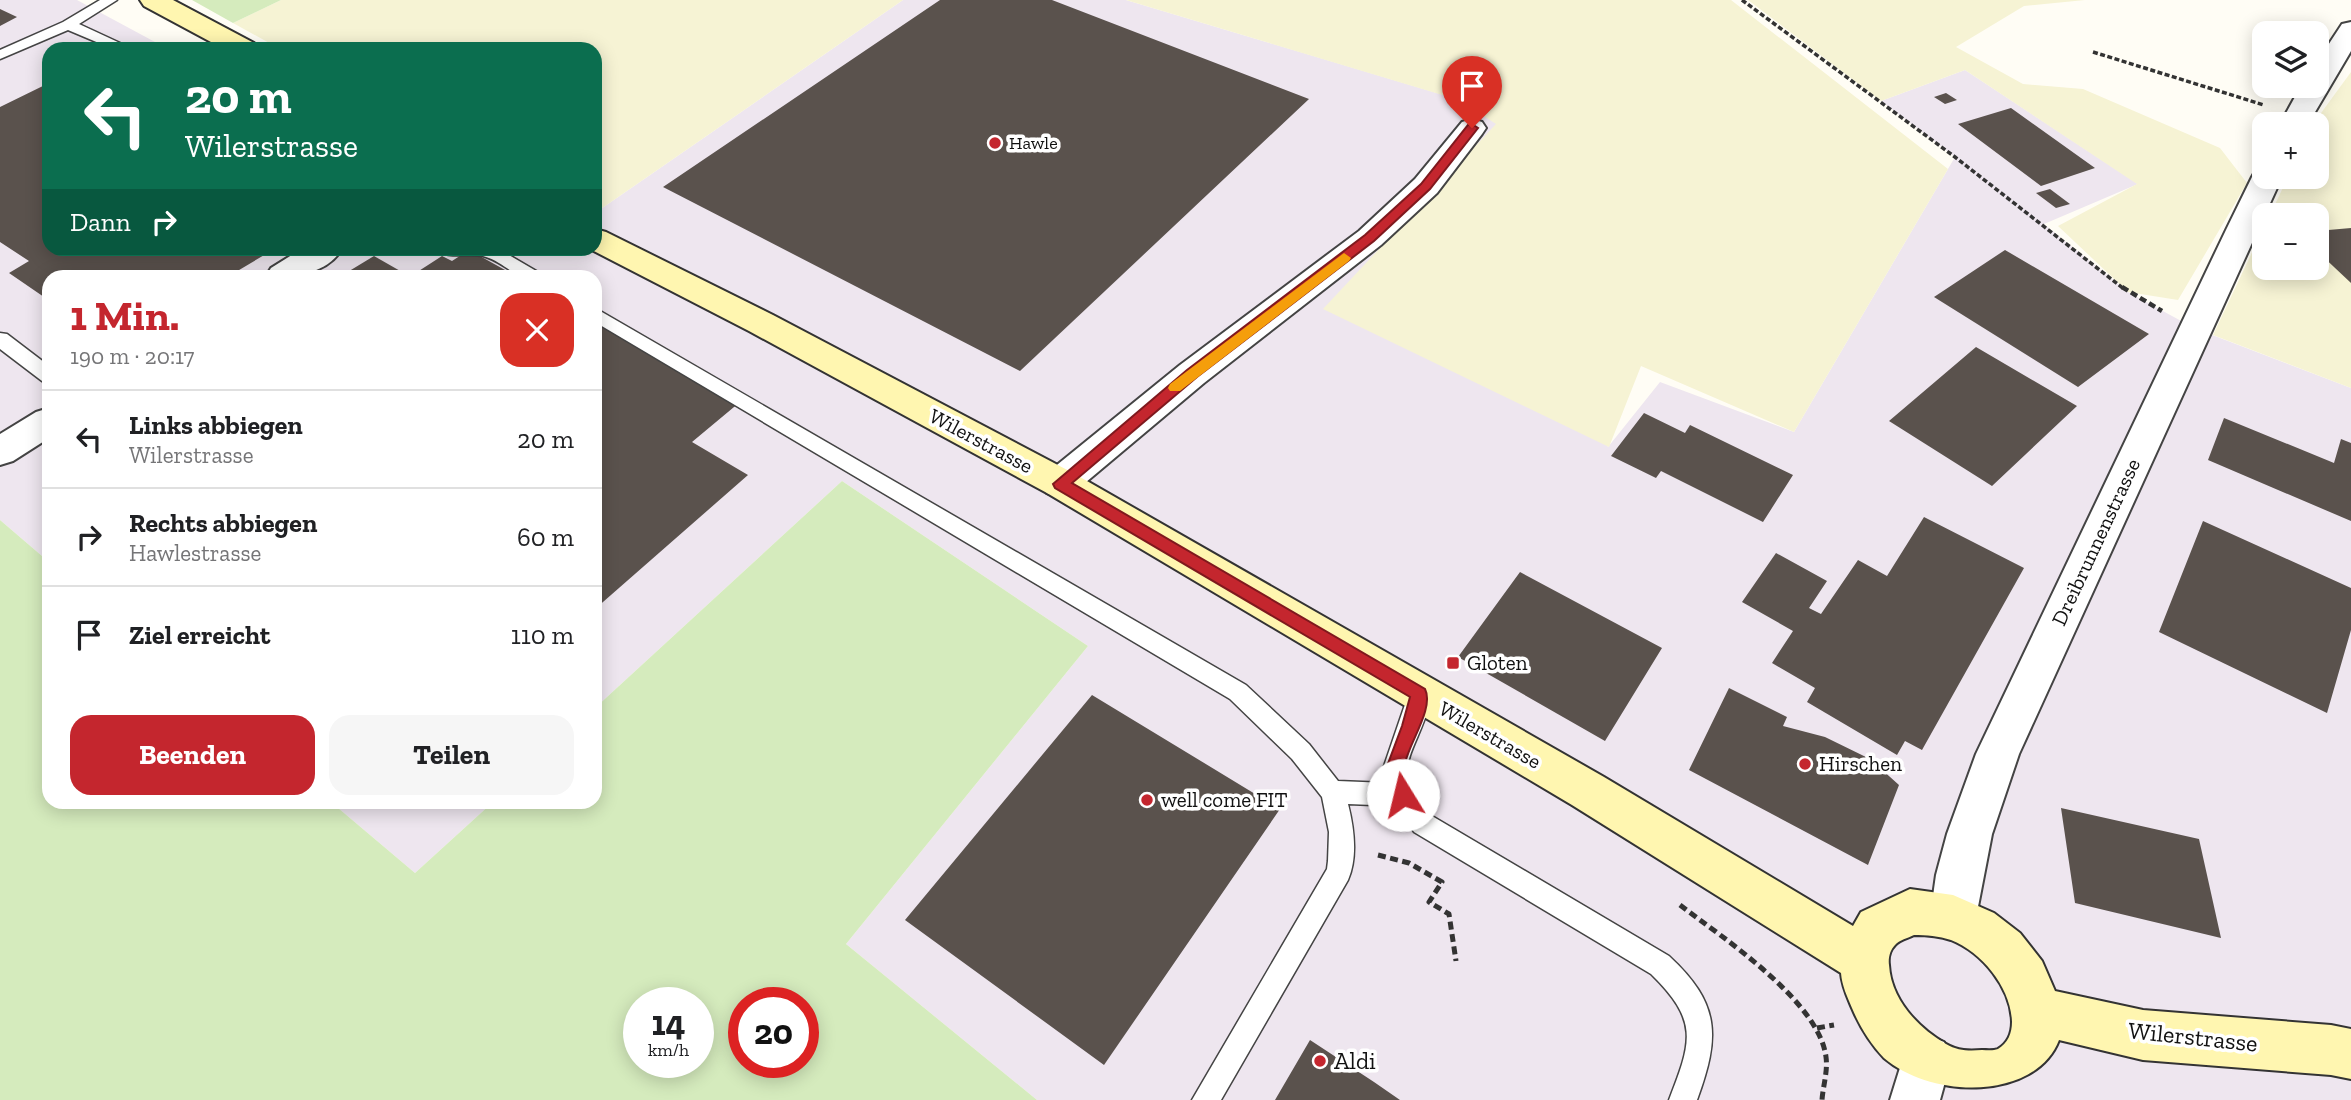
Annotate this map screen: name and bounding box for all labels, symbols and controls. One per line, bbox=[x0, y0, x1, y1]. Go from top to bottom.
map controls bbox=[2252, 21, 2329, 280]
button: layers bbox=[2252, 21, 2329, 98]
pin bbox=[1442, 56, 1502, 128]
text: 20 m bbox=[185, 67, 292, 126]
icon: arrive bbox=[1453, 67, 1491, 105]
icon: left bbox=[70, 70, 161, 161]
button: + bbox=[2252, 112, 2329, 189]
text: Wilerstrasse bbox=[185, 127, 358, 165]
place label: Hawle bbox=[1009, 132, 1058, 154]
marker: Hawle bbox=[987, 135, 1003, 151]
icon: right bbox=[145, 203, 183, 241]
button: − bbox=[2252, 203, 2329, 280]
text: Dann bbox=[70, 206, 131, 238]
text: 1 Min. bbox=[70, 290, 179, 341]
button: close bbox=[500, 293, 574, 367]
text: 190 m · 20:17 bbox=[70, 342, 194, 370]
street label: Wilerstrasse bbox=[925, 403, 1037, 478]
text: Links abbiegen bbox=[129, 409, 303, 441]
icon: left bbox=[70, 420, 108, 458]
text: 20 m bbox=[517, 423, 574, 455]
text: Wilerstrasse bbox=[129, 441, 253, 469]
street label: Dreibrunnenstrasse bbox=[2046, 454, 2145, 629]
text: Rechts abbiegen bbox=[129, 507, 317, 539]
icon: right bbox=[70, 518, 108, 556]
text: 60 m bbox=[517, 521, 574, 553]
text: Hawlestrasse bbox=[129, 539, 261, 567]
icon: arrive bbox=[70, 616, 108, 654]
text: Ziel erreicht bbox=[129, 619, 270, 651]
text: 110 m bbox=[511, 619, 574, 651]
place label: Gloten bbox=[1467, 650, 1528, 675]
marker: Gloten bbox=[1445, 655, 1461, 671]
street label: Wilerstrasse bbox=[1435, 695, 1546, 774]
button: Beenden bbox=[70, 715, 315, 795]
button: Teilen bbox=[329, 715, 574, 795]
place label: Hirschen bbox=[1819, 751, 1902, 776]
marker: Hirschen bbox=[1797, 756, 1813, 772]
position arrow bbox=[1366, 758, 1440, 832]
place label: well come FIT bbox=[1161, 787, 1287, 812]
marker: well come FIT bbox=[1139, 792, 1155, 808]
speed limit sign: 20 bbox=[728, 987, 819, 1078]
text: 14 bbox=[651, 1002, 686, 1044]
street label: Wilerstrasse bbox=[2127, 1015, 2259, 1058]
text: km/h bbox=[648, 1039, 689, 1061]
place label: Aldi bbox=[1334, 1046, 1376, 1075]
marker: Aldi bbox=[1312, 1053, 1328, 1069]

